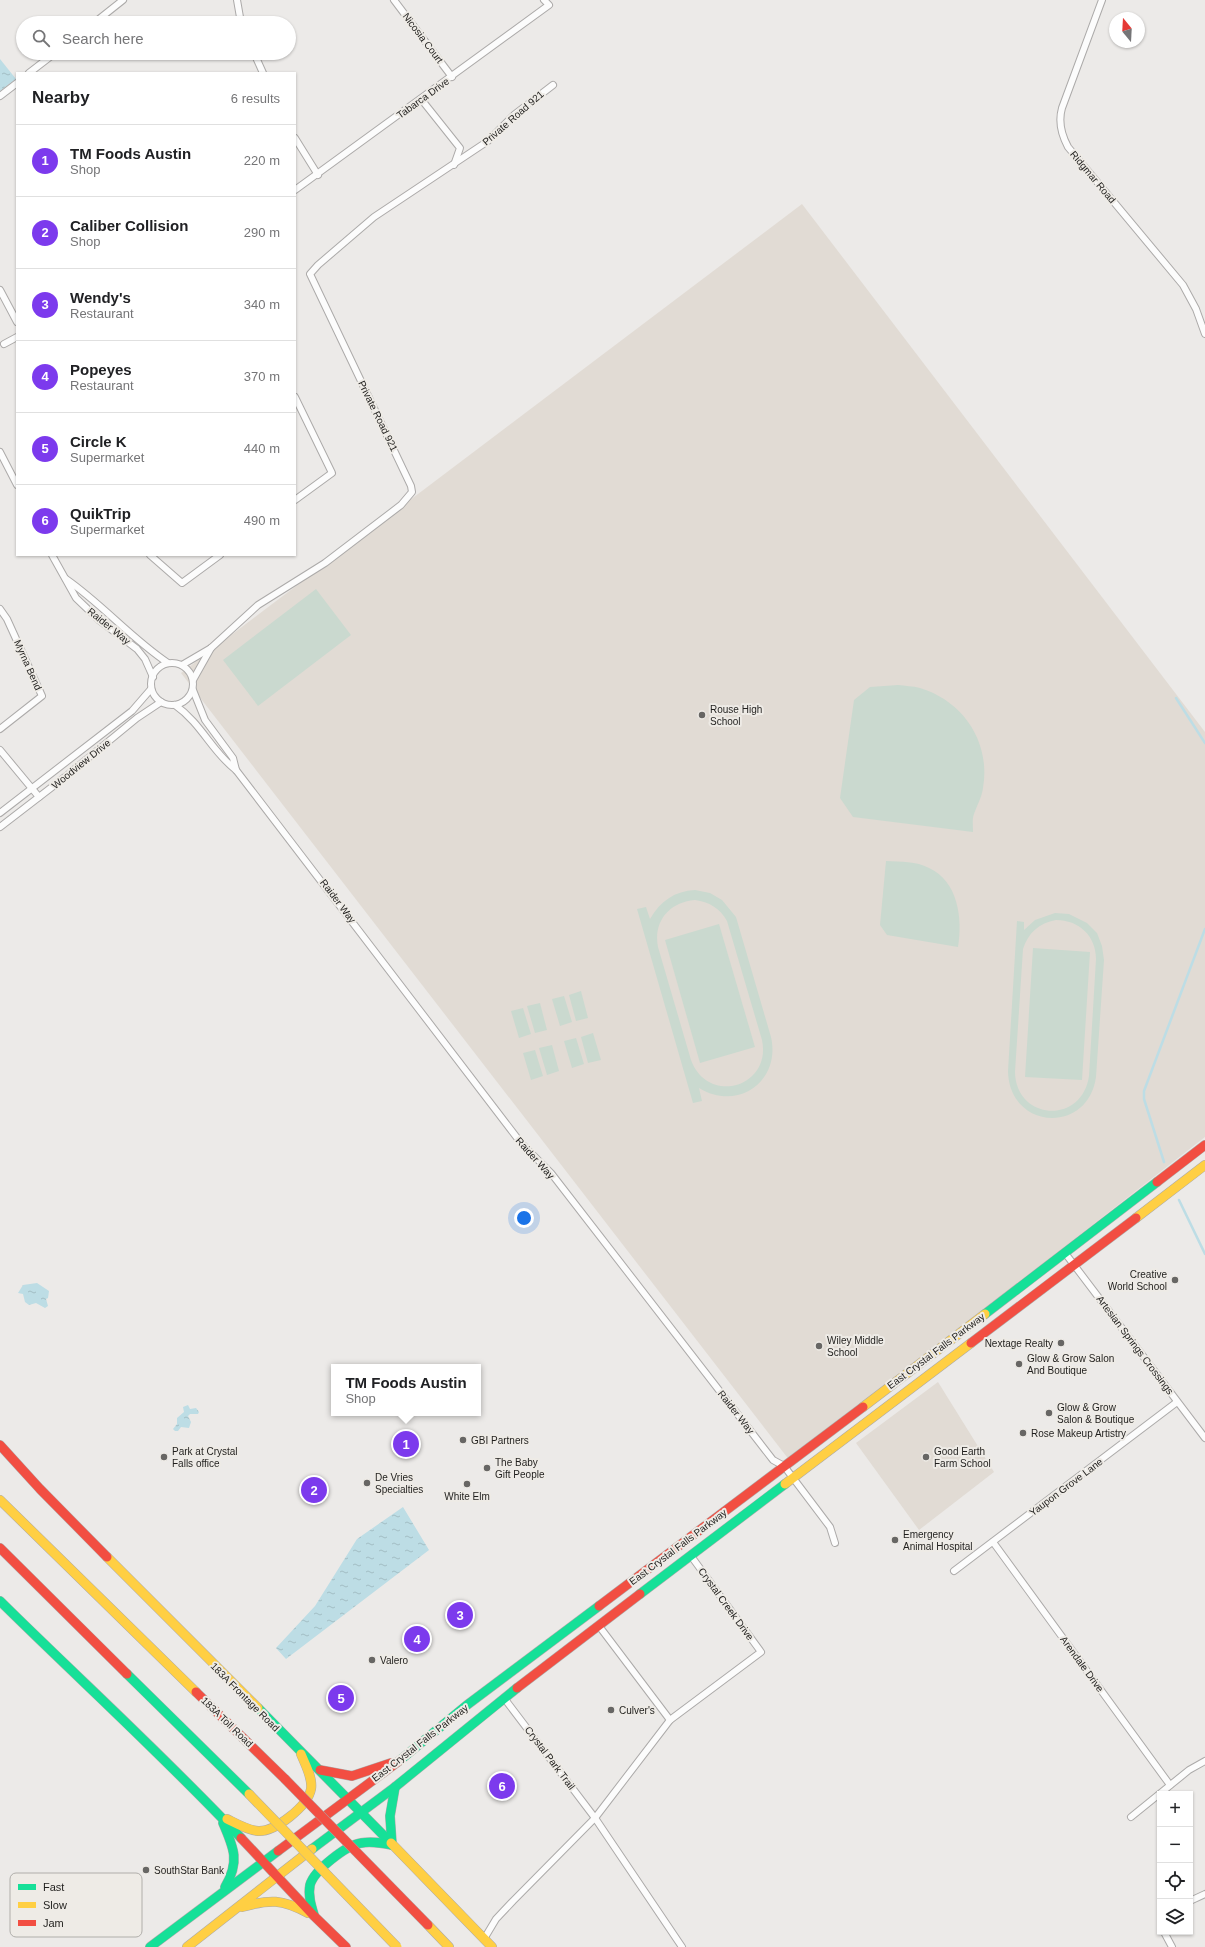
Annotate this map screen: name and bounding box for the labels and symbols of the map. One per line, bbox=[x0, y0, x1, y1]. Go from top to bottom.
street label: Nicosia Court bbox=[401, 11, 446, 65]
north arrow bbox=[1109, 12, 1145, 48]
street label: Tabarca Drive bbox=[395, 75, 452, 121]
street label: Private Road 921 bbox=[480, 88, 546, 148]
street label: Ridgmar Road bbox=[1068, 149, 1118, 205]
street label: Private Road 921 bbox=[356, 379, 400, 454]
street label: Raider Way bbox=[85, 605, 133, 647]
street label: Myrna Bend bbox=[12, 638, 44, 692]
place label: Rouse High School bbox=[710, 704, 762, 727]
marker: Rouse High School bbox=[697, 710, 707, 720]
street label: Woodview Drive bbox=[50, 737, 113, 791]
street label: Raider Way bbox=[318, 877, 358, 925]
street label: Raider Way bbox=[514, 1135, 556, 1181]
your location bbox=[514, 1208, 534, 1228]
place label: Creative World School bbox=[1108, 1269, 1167, 1292]
marker: Creative World School bbox=[1170, 1275, 1180, 1285]
street label: Artesian Springs Crossings bbox=[1094, 1294, 1176, 1396]
street label: East Crystal Falls Parkway bbox=[885, 1311, 987, 1391]
place label: Wiley Middle School bbox=[827, 1335, 884, 1358]
place label: Nextage Realty bbox=[985, 1338, 1053, 1349]
marker: Nextage Realty bbox=[1056, 1338, 1066, 1348]
marker: Wiley Middle School bbox=[814, 1341, 824, 1351]
place label: Glow & Grow Salon And Boutique bbox=[1027, 1353, 1114, 1376]
marker: Glow & Grow Salon And Boutique bbox=[1014, 1359, 1024, 1369]
street label: Raider Way bbox=[716, 1388, 756, 1436]
place label: Glow & Grow Salon & Boutique bbox=[1057, 1402, 1135, 1425]
marker: Glow & Grow Salon & Boutique bbox=[1044, 1408, 1054, 1418]
marker: Rose Makeup Artistry bbox=[1018, 1428, 1028, 1438]
place label: Rose Makeup Artistry bbox=[1031, 1428, 1126, 1439]
pin: 1 bbox=[393, 1429, 419, 1459]
marker: GBI Partners bbox=[458, 1435, 468, 1445]
place label: GBI Partners bbox=[471, 1435, 529, 1446]
place label: Park at Crystal Falls office bbox=[172, 1446, 238, 1469]
place label: Good Earth Farm School bbox=[934, 1446, 991, 1469]
marker: Park at Crystal Falls office bbox=[159, 1452, 169, 1462]
marker: Good Earth Farm School bbox=[921, 1452, 931, 1462]
street label: Yaupon Grove Lane bbox=[1027, 1456, 1105, 1518]
place label: The Baby Gift People bbox=[495, 1457, 545, 1480]
marker: The Baby Gift People bbox=[482, 1463, 492, 1473]
place label: De Vries Specialties bbox=[375, 1472, 423, 1495]
pin: 2 bbox=[301, 1475, 327, 1505]
marker: De Vries Specialties bbox=[362, 1478, 372, 1488]
marker: White Elm bbox=[462, 1479, 472, 1489]
place label: White Elm bbox=[444, 1491, 490, 1502]
street label: East Crystal Falls Parkway bbox=[627, 1507, 729, 1587]
place label: Emergency Animal Hospital bbox=[903, 1529, 972, 1552]
marker: Emergency Animal Hospital bbox=[890, 1535, 900, 1545]
street label: Crystal Creek Drive bbox=[696, 1566, 756, 1643]
pin: 3 bbox=[447, 1600, 473, 1630]
pin: 4 bbox=[404, 1624, 430, 1654]
street label: Arendale Drive bbox=[1058, 1634, 1106, 1694]
marker: Valero bbox=[367, 1655, 377, 1665]
place label: Valero bbox=[380, 1655, 409, 1666]
street label: 183A Frontage Road bbox=[208, 1660, 282, 1734]
pin: 5 bbox=[328, 1683, 354, 1713]
street label: 183A Toll Road bbox=[199, 1695, 255, 1749]
street label: East Crystal Falls Parkway bbox=[370, 1702, 470, 1784]
marker: Culver's bbox=[606, 1705, 616, 1715]
place label: Culver's bbox=[619, 1705, 655, 1716]
street label: Crystal Park Trail bbox=[523, 1724, 577, 1792]
pin: 6 bbox=[489, 1771, 515, 1801]
marker: SouthStar Bank bbox=[141, 1865, 151, 1875]
place label: SouthStar Bank bbox=[154, 1865, 225, 1876]
legend bbox=[10, 1873, 142, 1937]
text: Fast bbox=[43, 1881, 64, 1893]
text: Slow bbox=[43, 1899, 67, 1911]
text: Jam bbox=[43, 1917, 64, 1929]

